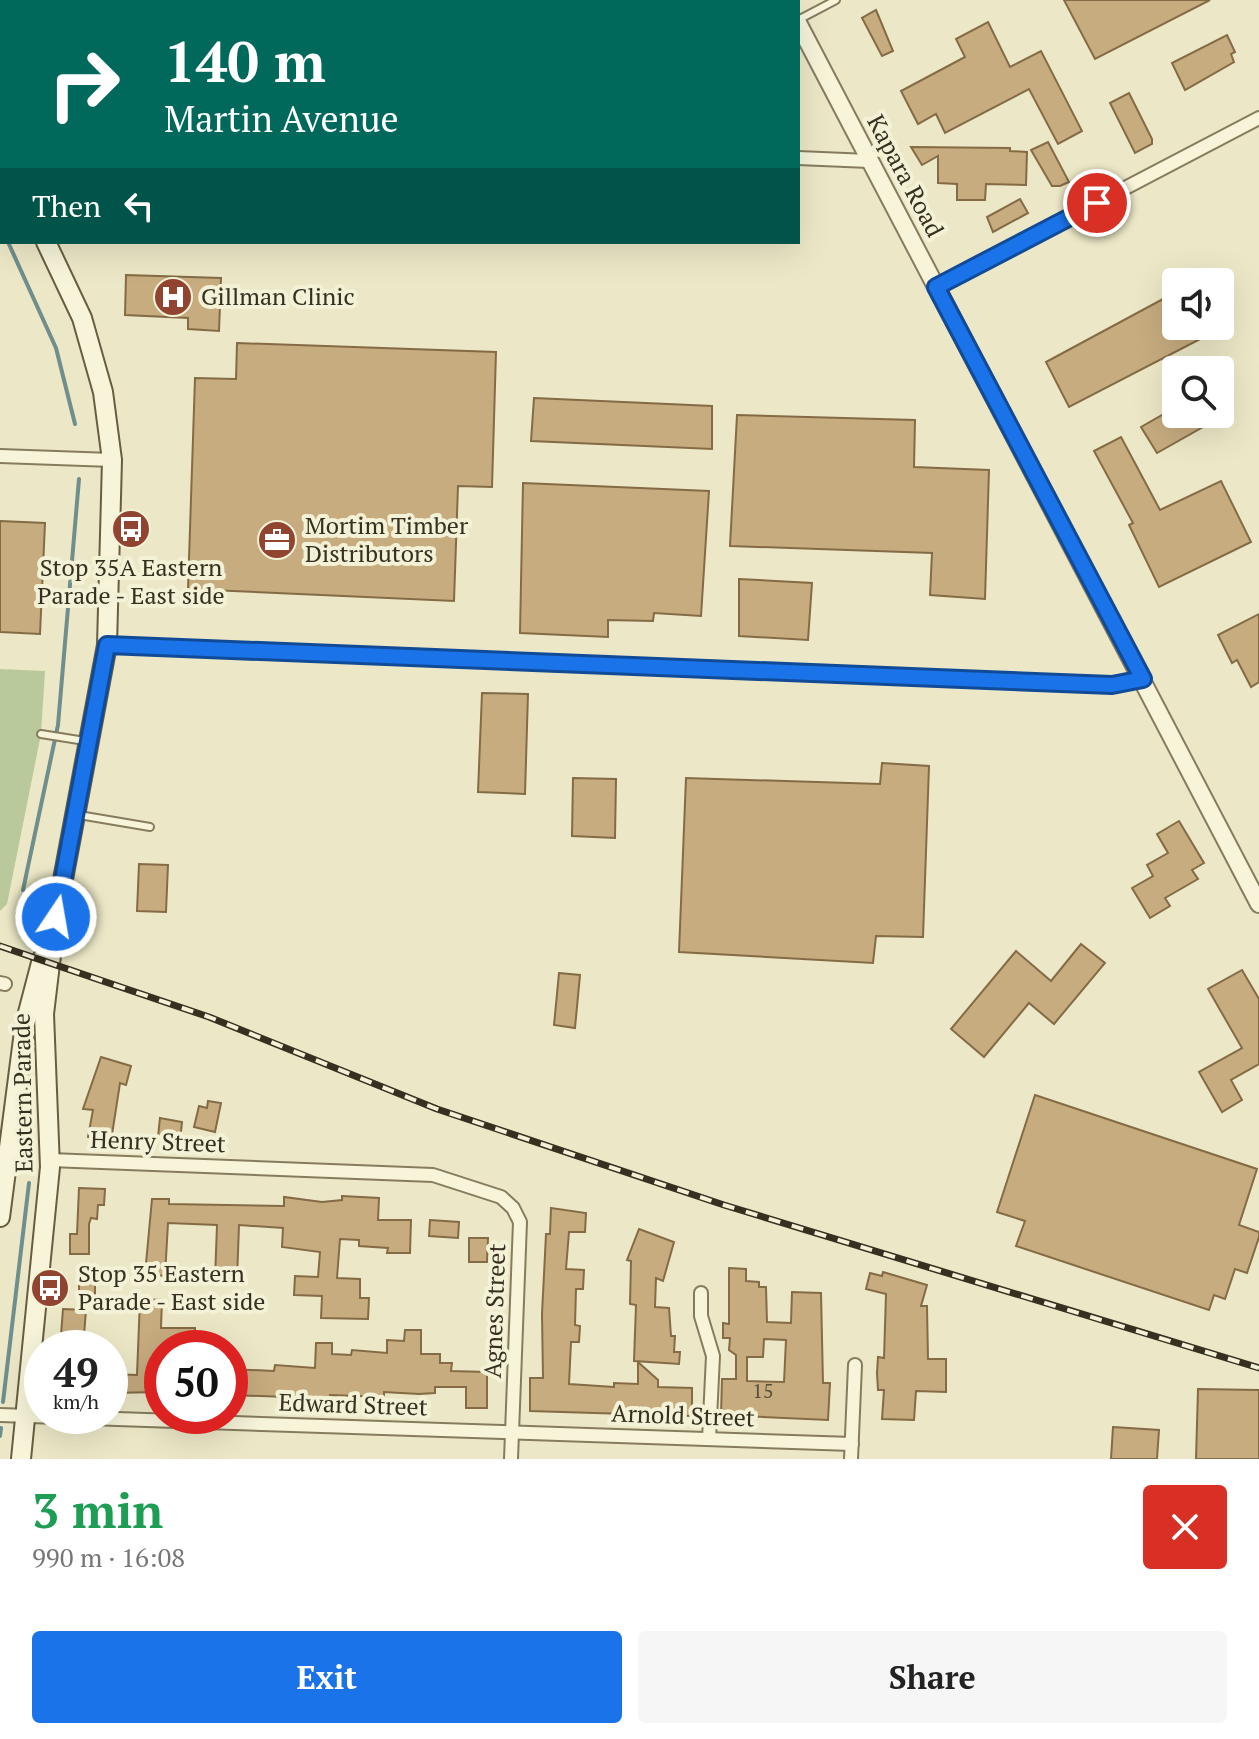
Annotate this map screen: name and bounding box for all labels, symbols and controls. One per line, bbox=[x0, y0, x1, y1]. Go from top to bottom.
text: 140 m bbox=[164, 24, 326, 98]
icon: right bbox=[32, 32, 136, 136]
text: Martin Avenue bbox=[164, 95, 399, 142]
street label: Kapara Road bbox=[860, 109, 951, 242]
pin bbox=[1063, 169, 1131, 237]
icon: arrive bbox=[1075, 181, 1119, 225]
icon: left bbox=[117, 184, 161, 228]
text: Then bbox=[32, 186, 101, 226]
map controls bbox=[1162, 268, 1234, 428]
button: sound bbox=[1162, 268, 1234, 340]
hospital icon: Gillman Clinic bbox=[152, 276, 194, 318]
place label: Gillman Clinic bbox=[201, 280, 355, 312]
button: search bbox=[1162, 356, 1234, 428]
bus stop icon: Stop 35A Eastern Parade - East side bbox=[110, 508, 152, 550]
place label: Mortim Timber Distributors bbox=[305, 509, 469, 569]
office icon: Mortim Timber Distributors bbox=[256, 519, 298, 561]
place label: Stop 35A Eastern Parade - East side bbox=[37, 551, 225, 611]
position arrow bbox=[14, 875, 98, 959]
street label: Eastern Parade bbox=[5, 1013, 39, 1173]
street label: Henry Street bbox=[90, 1123, 226, 1159]
street label: Agnes Street bbox=[476, 1243, 512, 1379]
place label: Stop 35 Eastern Parade - East side bbox=[78, 1257, 265, 1317]
bus stop icon: Stop 35 Eastern Parade - East side bbox=[29, 1267, 71, 1309]
speed limit sign: 50 bbox=[144, 1330, 248, 1434]
text: 49 bbox=[53, 1345, 99, 1398]
house number: 15 bbox=[752, 1377, 774, 1404]
street label: Edward Street bbox=[278, 1385, 428, 1423]
text: km/h bbox=[53, 1388, 99, 1415]
street label: Arnold Street bbox=[611, 1397, 755, 1433]
text: 3 min bbox=[32, 1478, 163, 1542]
button: close bbox=[1143, 1485, 1227, 1569]
text: 990 m · 16:08 bbox=[32, 1540, 185, 1574]
button: Exit bbox=[32, 1631, 622, 1723]
button: Share bbox=[638, 1631, 1227, 1723]

